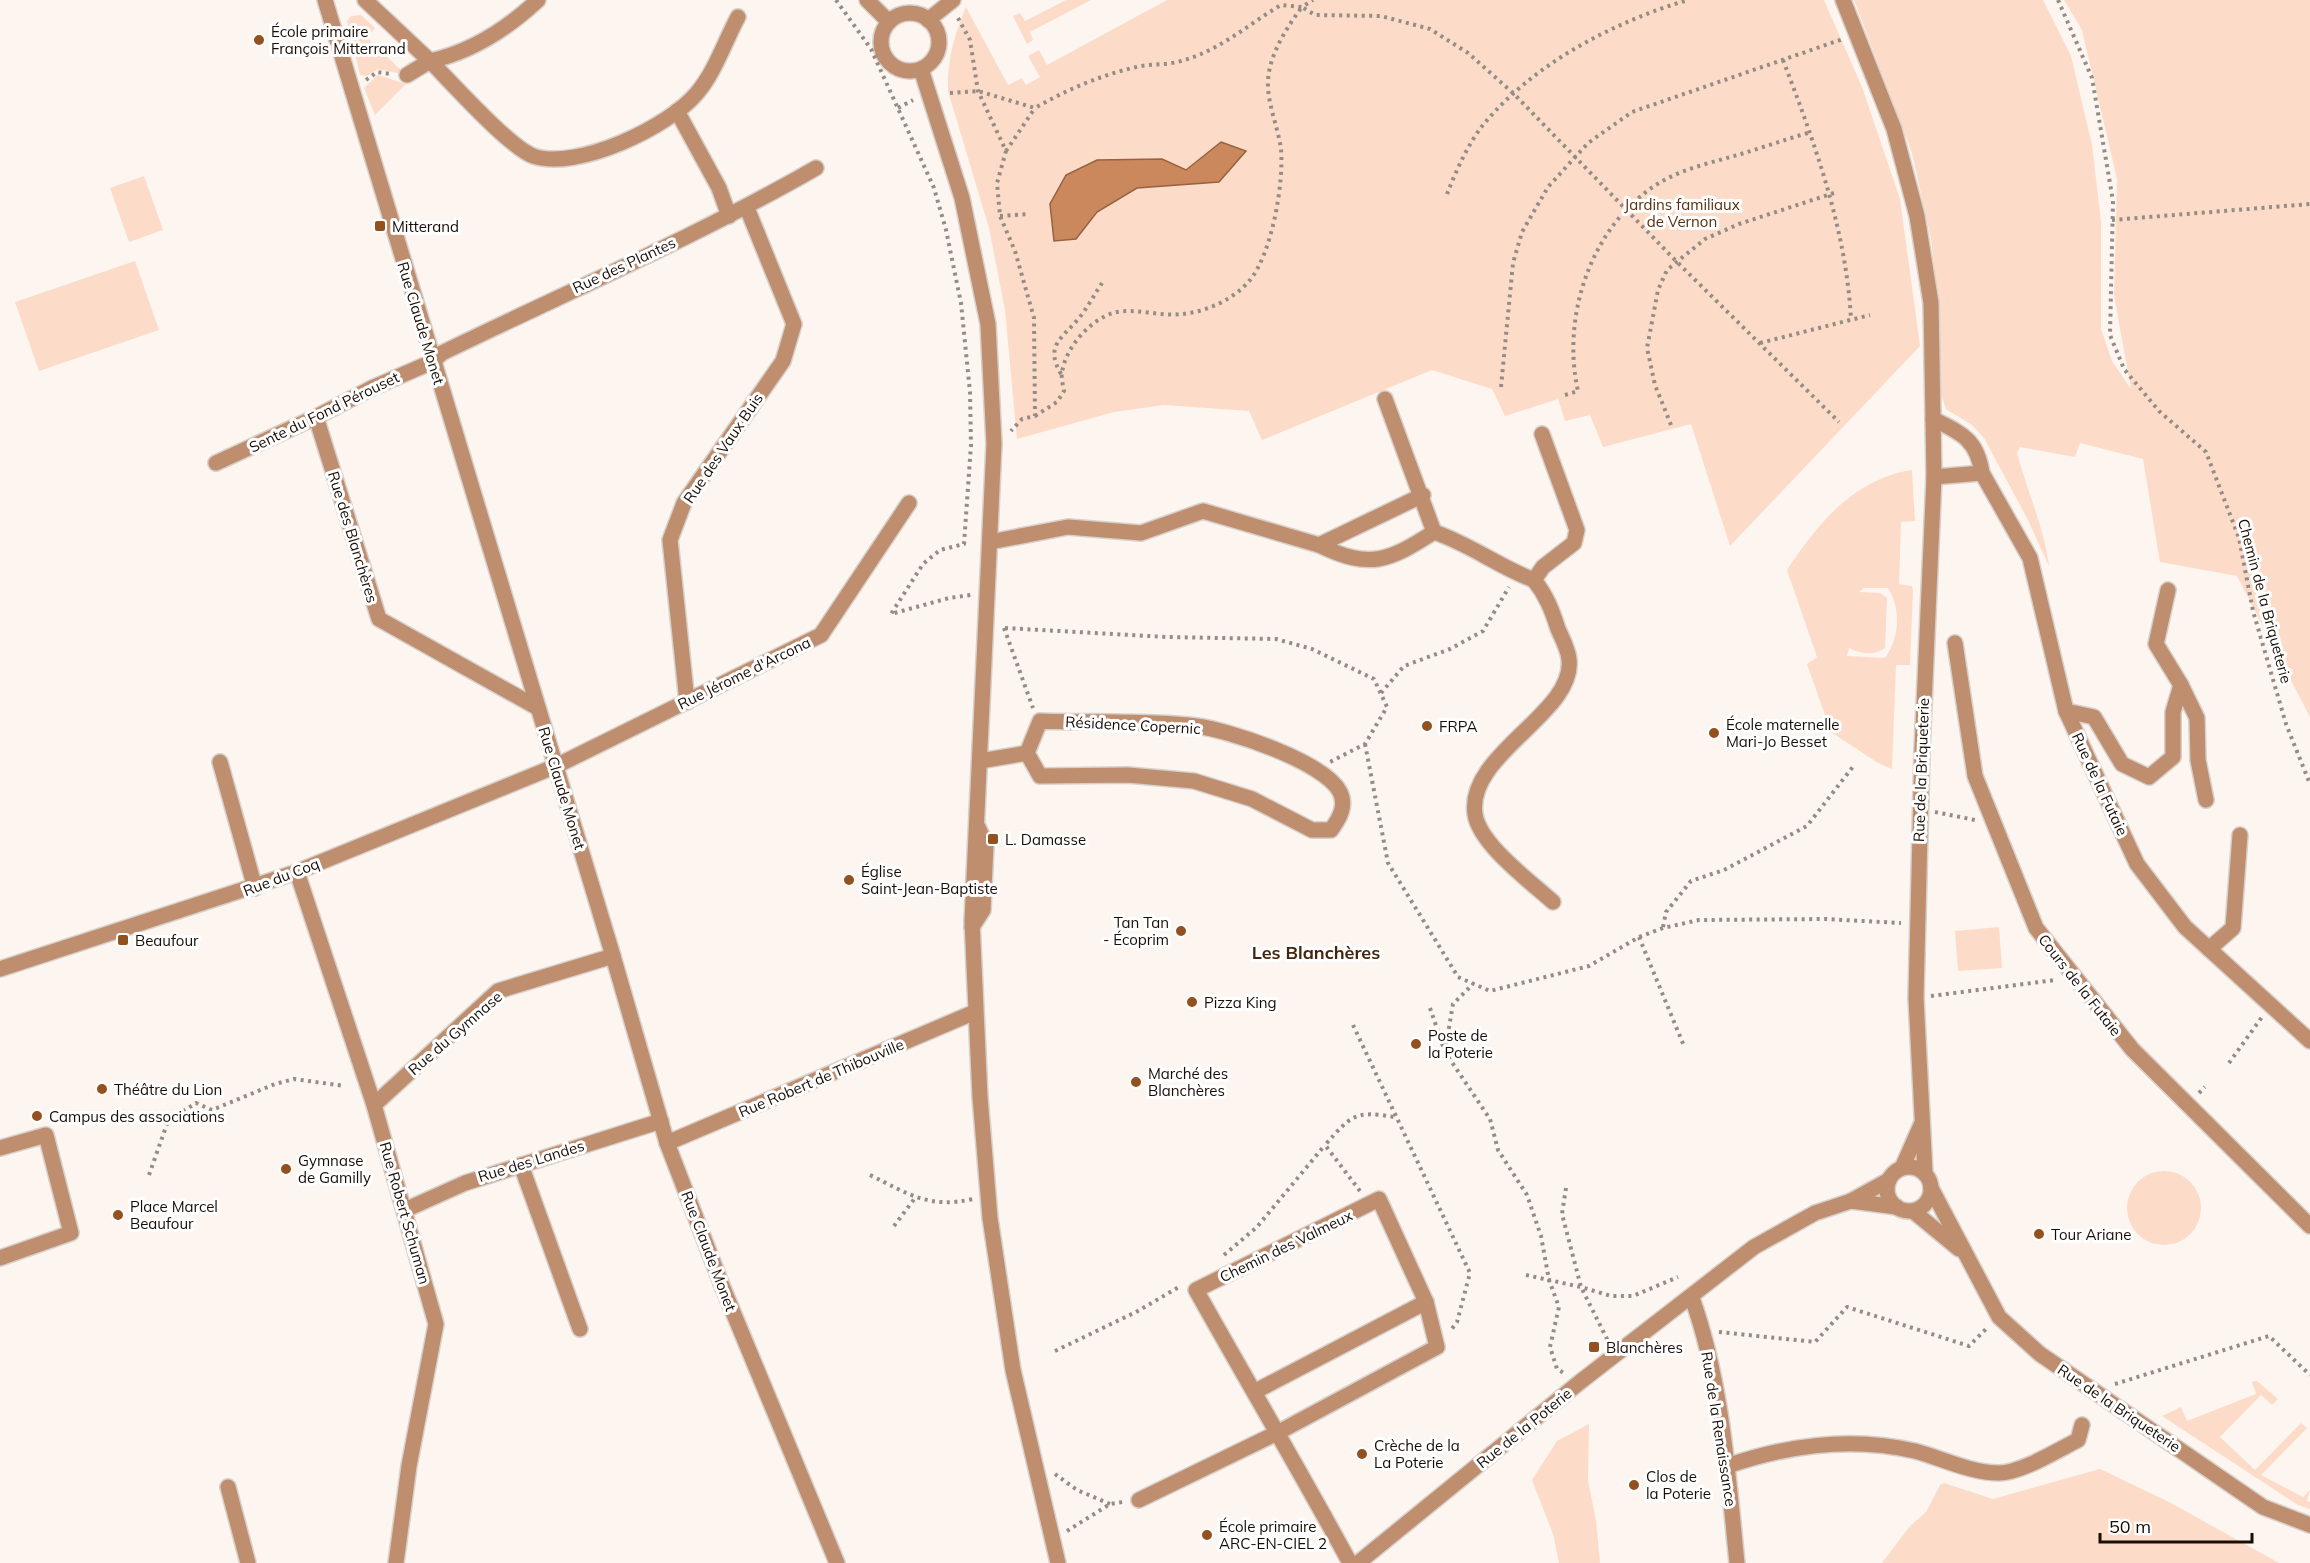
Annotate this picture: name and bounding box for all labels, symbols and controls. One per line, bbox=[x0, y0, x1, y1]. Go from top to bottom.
place label: École primaire François Mitterrand bbox=[271, 22, 406, 58]
marker: École primaire François Mitterrand bbox=[252, 33, 266, 47]
park label: Jardins familiaux de Vernon bbox=[1624, 195, 1740, 231]
place label: Mitterand bbox=[392, 217, 459, 236]
marker: Mitterand bbox=[373, 219, 387, 233]
street label: Rue des Plantes bbox=[569, 233, 679, 297]
street label: Rue Claude Monet bbox=[393, 259, 449, 387]
street label: Sente du Fond Pérouset bbox=[246, 367, 402, 457]
street label: Rue des Vaux Buis bbox=[679, 389, 767, 507]
street label: Rue des Blanchères bbox=[324, 469, 382, 605]
street label: Chemin de la Briqueterie bbox=[2234, 517, 2296, 685]
street label: Rue Jérome d'Arcona bbox=[674, 633, 814, 713]
street label: Rue de la Briqueterie bbox=[1909, 698, 1933, 842]
street label: Résidence Copernic bbox=[1065, 712, 1201, 738]
place label: École maternelle Mari-Jo Besset bbox=[1726, 715, 1839, 751]
place label: FRPA bbox=[1439, 717, 1478, 736]
marker: FRPA bbox=[1420, 719, 1434, 733]
street label: Rue Claude Monet bbox=[534, 724, 590, 852]
marker: École maternelle Mari-Jo Besset bbox=[1707, 726, 1721, 740]
street label: Rue de la Futaie bbox=[2068, 729, 2132, 839]
place label: L. Damasse bbox=[1005, 830, 1086, 849]
marker: L. Damasse bbox=[986, 832, 1000, 846]
street label: Rue du Coq bbox=[240, 854, 322, 900]
place label: Église Saint-Jean-Baptiste bbox=[861, 862, 998, 898]
marker: Église Saint-Jean-Baptiste bbox=[842, 873, 856, 887]
place label: Tan Tan - Écoprim bbox=[1103, 913, 1169, 949]
marker: Tan Tan - Écoprim bbox=[1174, 924, 1188, 938]
street label: Cours de la Futaie bbox=[2034, 930, 2126, 1040]
place label: Beaufour bbox=[135, 931, 199, 950]
marker: Beaufour bbox=[116, 933, 130, 947]
district label: Les Blanchères bbox=[1252, 941, 1380, 964]
street label: Rue du Gymnase bbox=[404, 987, 506, 1079]
place label: Pizza King bbox=[1204, 993, 1277, 1012]
marker: Pizza King bbox=[1185, 995, 1199, 1009]
place label: Poste de la Poterie bbox=[1428, 1026, 1493, 1062]
street label: Rue Robert de Thibouville bbox=[736, 1035, 906, 1121]
marker: Poste de la Poterie bbox=[1409, 1037, 1423, 1051]
place label: Marché des Blanchères bbox=[1148, 1064, 1228, 1100]
marker: Marché des Blanchères bbox=[1129, 1075, 1143, 1089]
place label: Théâtre du Lion bbox=[114, 1080, 222, 1099]
marker: Théâtre du Lion bbox=[95, 1082, 109, 1096]
place label: Campus des associations bbox=[49, 1107, 225, 1126]
marker: Campus des associations bbox=[30, 1109, 44, 1123]
street label: Rue des Landes bbox=[476, 1136, 586, 1186]
street label: Rue Robert Schuman bbox=[376, 1140, 434, 1286]
place label: Gymnase de Gamilly bbox=[298, 1151, 371, 1187]
marker: Gymnase de Gamilly bbox=[279, 1162, 293, 1176]
street label: Rue Claude Monet bbox=[677, 1188, 741, 1314]
place label: Place Marcel Beaufour bbox=[130, 1197, 218, 1233]
street label: Chemin des Valmeux bbox=[1217, 1206, 1355, 1286]
marker: Place Marcel Beaufour bbox=[111, 1208, 125, 1222]
place label: Tour Ariane bbox=[2051, 1225, 2132, 1244]
marker: Tour Ariane bbox=[2032, 1227, 2046, 1241]
place label: Blanchères bbox=[1606, 1338, 1683, 1357]
marker: Blanchères bbox=[1587, 1340, 1601, 1354]
street label: Rue de la Renaissance bbox=[1697, 1350, 1741, 1508]
street label: Rue de la Briqueterie bbox=[2054, 1360, 2184, 1456]
street label: Rue de la Poterie bbox=[1473, 1384, 1575, 1472]
place label: Crèche de la La Poterie bbox=[1374, 1436, 1460, 1472]
marker: Crèche de la La Poterie bbox=[1355, 1447, 1369, 1461]
place label: Clos de la Poterie bbox=[1646, 1467, 1711, 1503]
marker: Clos de la Poterie bbox=[1627, 1478, 1641, 1492]
scale bar bbox=[2100, 1506, 2252, 1544]
text: 50 m bbox=[2109, 1515, 2151, 1538]
place label: École primaire ARC-EN-CIEL 2 bbox=[1219, 1517, 1327, 1553]
marker: École primaire ARC-EN-CIEL 2 bbox=[1200, 1528, 1214, 1542]

